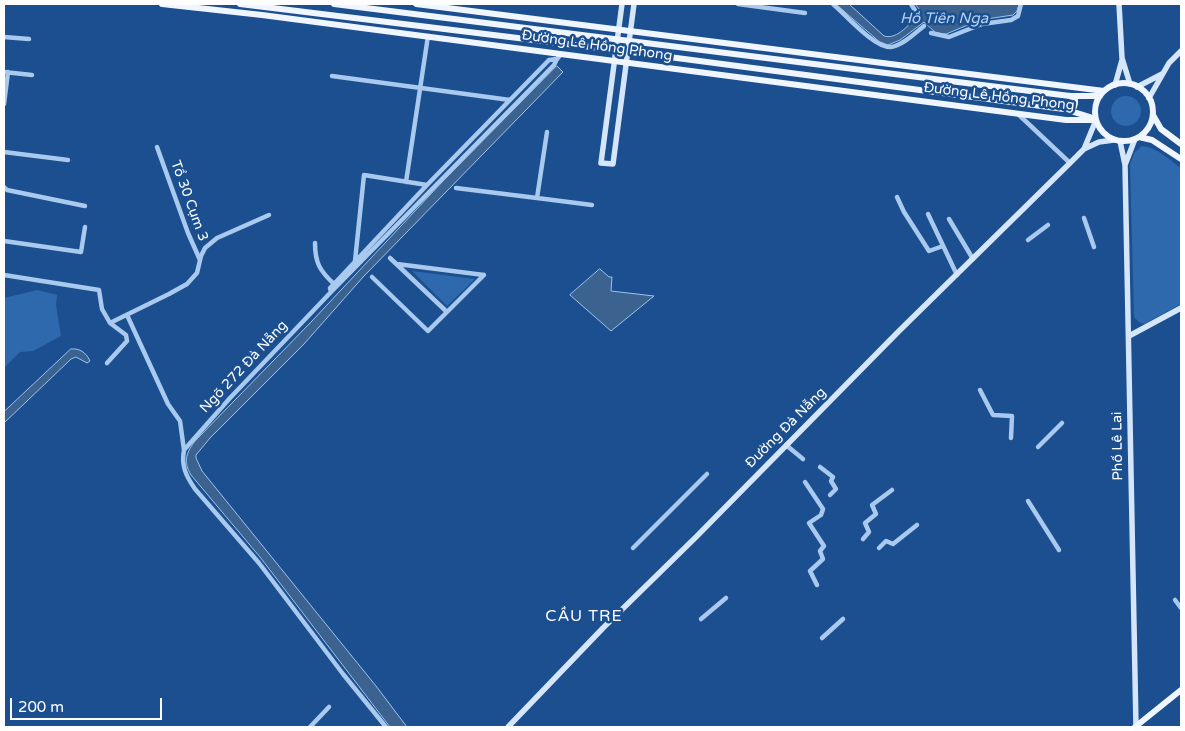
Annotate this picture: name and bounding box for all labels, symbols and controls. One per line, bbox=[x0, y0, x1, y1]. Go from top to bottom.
water label: Hồ Tiên Nga bbox=[900, 10, 988, 28]
street label: Đường Lê Hồng Phong bbox=[521, 27, 673, 65]
street label: Đường Lê Hồng Phong bbox=[923, 79, 1075, 115]
street label: Tổ 30 Cụm 3 bbox=[167, 158, 211, 244]
street label: Ngõ 272 Đà Nẵng bbox=[197, 317, 291, 417]
street label: Đường Đà Nẵng bbox=[742, 384, 830, 472]
street label: Phố Lê Lai bbox=[1109, 411, 1127, 481]
district label: CẦU TRE bbox=[544, 607, 624, 627]
scale bar bbox=[12, 688, 165, 720]
text: 200 m bbox=[18, 698, 64, 716]

